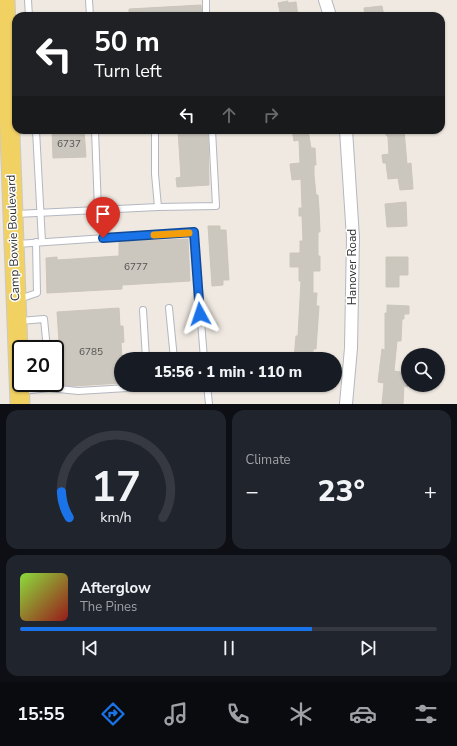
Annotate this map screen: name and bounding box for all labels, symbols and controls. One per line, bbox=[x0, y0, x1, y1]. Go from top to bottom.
text: 50 m bbox=[94, 23, 160, 61]
icon: left bbox=[28, 28, 80, 80]
text: Turn left bbox=[94, 59, 162, 83]
icon: left bbox=[176, 104, 198, 126]
icon: ahead bbox=[218, 104, 240, 126]
icon: right bbox=[260, 104, 282, 126]
house number: 6737 bbox=[57, 137, 81, 151]
street label: Camp Bowie Boulevard bbox=[3, 174, 23, 302]
pin bbox=[86, 197, 120, 238]
icon: arrive bbox=[92, 203, 114, 225]
street label: Hanover Road bbox=[344, 229, 360, 305]
house number: 6777 bbox=[124, 260, 148, 274]
position arrow bbox=[179, 293, 221, 335]
speed limit sign: 20 bbox=[12, 340, 64, 392]
house number: 6785 bbox=[79, 345, 103, 359]
map controls bbox=[401, 348, 445, 392]
button: search bbox=[401, 348, 445, 392]
text: 15:56 · 1 min · 110 m bbox=[154, 362, 302, 382]
text: Climate bbox=[246, 451, 291, 469]
text: 17 bbox=[91, 458, 141, 515]
text: 23° bbox=[317, 471, 365, 512]
text: − bbox=[246, 477, 259, 507]
text: + bbox=[424, 477, 437, 507]
text: km/h bbox=[100, 507, 131, 526]
text: Afterglow bbox=[80, 578, 151, 598]
text: The Pines bbox=[80, 598, 137, 616]
icon: previous bbox=[79, 637, 101, 659]
icon: pause bbox=[218, 637, 240, 659]
icon: next bbox=[357, 637, 379, 659]
icon: directions bbox=[99, 700, 127, 728]
icon: music bbox=[162, 700, 190, 728]
icon: phone bbox=[224, 700, 252, 728]
icon: climate bbox=[287, 700, 315, 728]
icon: car bbox=[349, 700, 377, 728]
icon: filters bbox=[412, 700, 440, 728]
text: 15:55 bbox=[17, 702, 65, 726]

